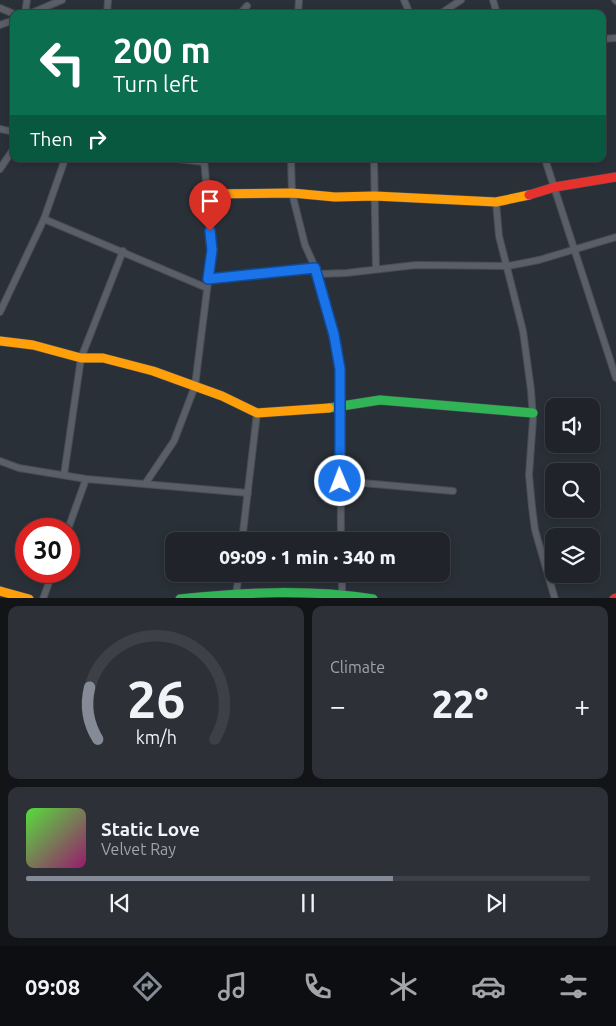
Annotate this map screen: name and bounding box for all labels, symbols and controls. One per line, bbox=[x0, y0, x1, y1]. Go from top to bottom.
icon: left bbox=[30, 30, 95, 95]
text: 200 m bbox=[113, 30, 211, 70]
text: Turn left bbox=[113, 71, 198, 96]
icon: right bbox=[83, 125, 111, 153]
text: Then bbox=[30, 128, 73, 150]
pin bbox=[189, 180, 231, 231]
icon: arrive bbox=[196, 187, 224, 215]
map controls bbox=[545, 398, 600, 583]
button: sound bbox=[545, 398, 600, 453]
position arrow bbox=[313, 454, 365, 506]
button: search bbox=[545, 463, 600, 518]
speed limit sign: 30 bbox=[15, 518, 80, 583]
button: layers bbox=[545, 528, 600, 583]
text: 09:09 · 1 min · 340 m bbox=[219, 546, 396, 568]
text: Climate bbox=[330, 658, 385, 676]
text: 26 bbox=[127, 670, 185, 728]
text: 22° bbox=[432, 683, 488, 725]
text: − bbox=[330, 690, 346, 721]
text: + bbox=[574, 690, 590, 721]
text: km/h bbox=[135, 727, 177, 747]
text: Static Love bbox=[101, 818, 200, 840]
text: Velvet Ray bbox=[101, 840, 176, 858]
icon: previous bbox=[106, 889, 134, 917]
icon: pause bbox=[294, 889, 322, 917]
icon: next bbox=[482, 889, 510, 917]
icon: directions bbox=[130, 969, 165, 1004]
icon: music bbox=[215, 969, 250, 1004]
icon: phone bbox=[300, 969, 335, 1004]
icon: climate bbox=[386, 969, 421, 1004]
icon: car bbox=[471, 969, 506, 1004]
icon: filters bbox=[556, 969, 591, 1004]
text: 09:08 bbox=[25, 974, 80, 999]

